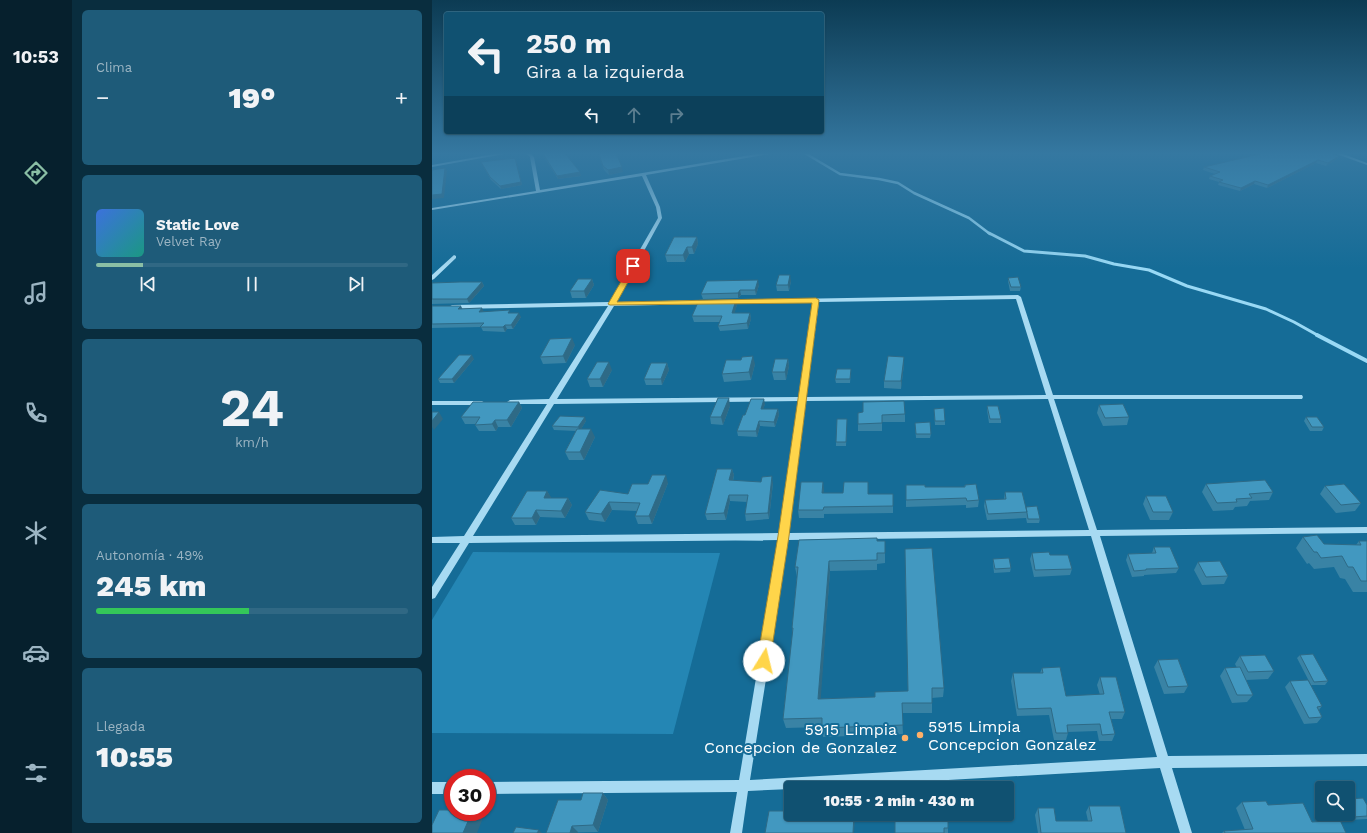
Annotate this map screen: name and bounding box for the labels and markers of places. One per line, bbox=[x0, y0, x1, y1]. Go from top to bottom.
pin bbox=[616, 249, 650, 283]
place label: 5915 Limpia Concepcion Gonzalez bbox=[928, 717, 1096, 754]
place label: 5915 Limpia Concepcion de Gonzalez bbox=[704, 720, 897, 757]
marker: 5915 Limpia Concepcion Gonzalez bbox=[915, 730, 925, 740]
marker: 5915 Limpia Concepcion de Gonzalez bbox=[900, 733, 910, 743]

